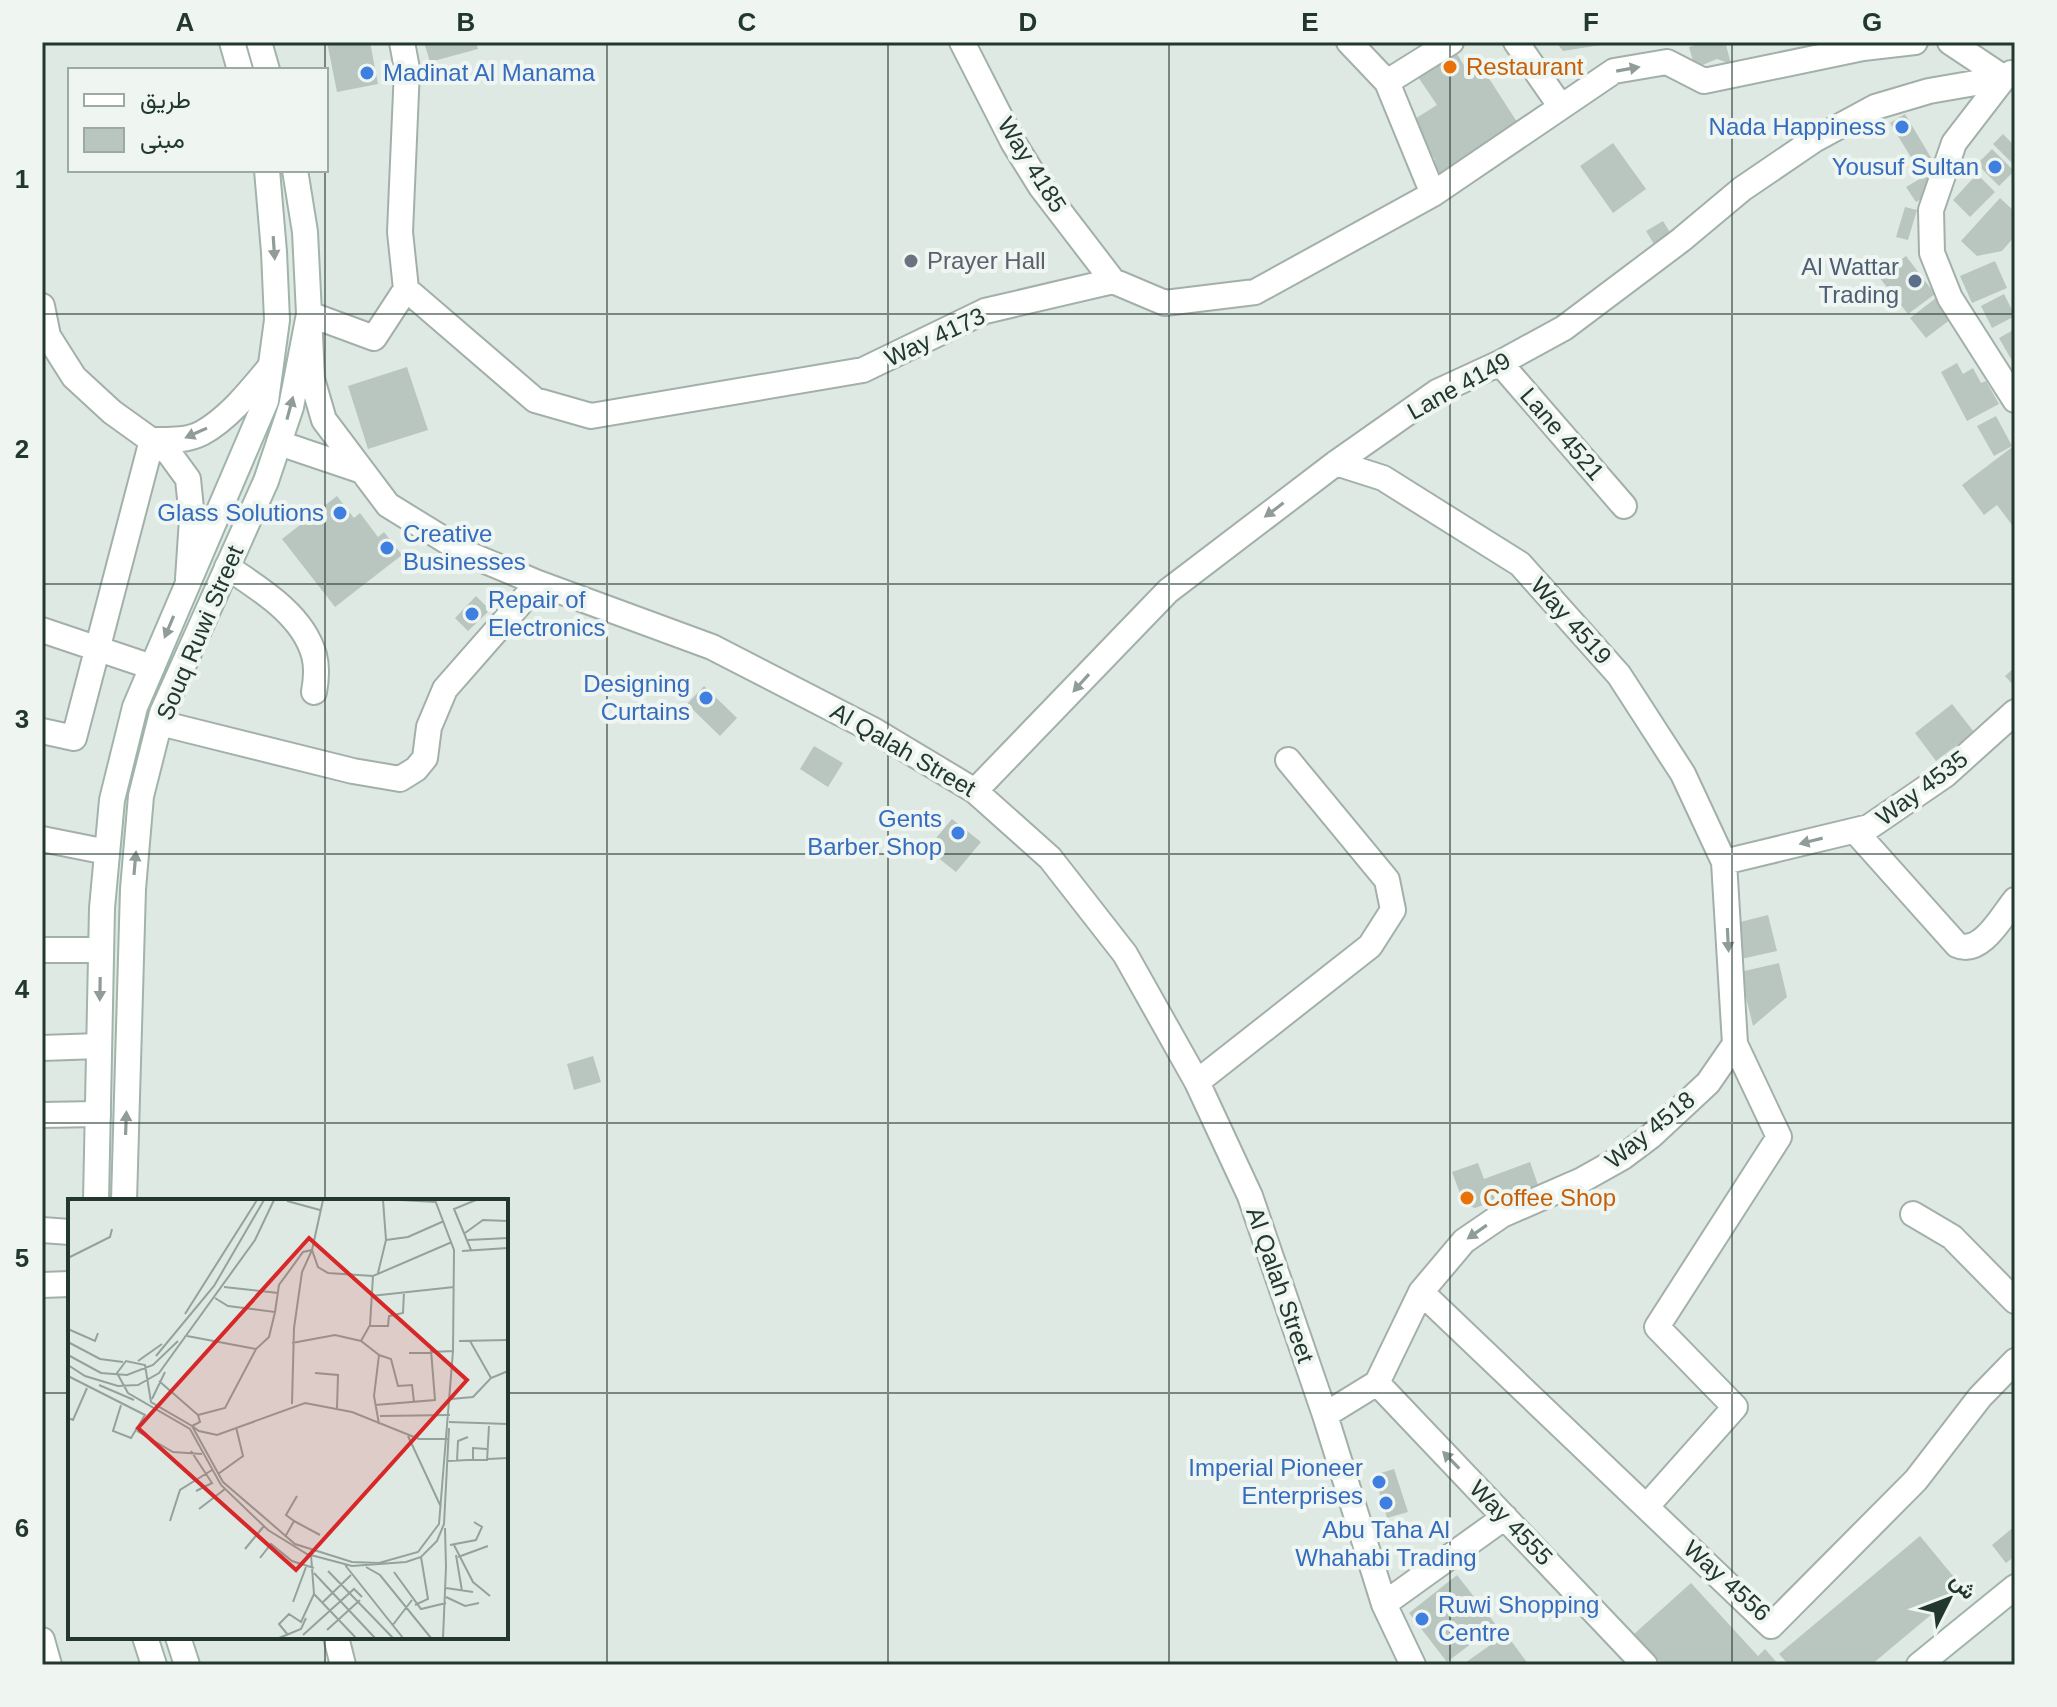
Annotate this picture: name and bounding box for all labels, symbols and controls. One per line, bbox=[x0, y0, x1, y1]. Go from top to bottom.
text: A bbox=[176, 7, 195, 37]
text: B bbox=[457, 7, 475, 37]
text: C bbox=[738, 7, 757, 37]
text: D bbox=[1019, 7, 1037, 37]
text: E bbox=[1301, 7, 1319, 37]
text: F bbox=[1583, 7, 1599, 37]
text: G bbox=[1862, 7, 1882, 37]
place label: Restaurant bbox=[1466, 53, 1584, 80]
marker: Restaurant bbox=[1441, 58, 1459, 76]
place label: Madinat Al Manama bbox=[383, 59, 596, 86]
one-way arrow bbox=[1616, 62, 1641, 74]
marker: Madinat Al Manama bbox=[358, 64, 376, 82]
legend bbox=[68, 68, 328, 172]
text: طريق bbox=[140, 86, 191, 115]
street label: Way 4185 bbox=[993, 112, 1072, 217]
place label: Nada Happiness bbox=[1709, 113, 1886, 140]
marker: Nada Happiness bbox=[1893, 118, 1911, 136]
text: مبنى bbox=[140, 126, 185, 154]
place label: Yousuf Sultan bbox=[1832, 153, 1979, 180]
marker: Yousuf Sultan bbox=[1986, 158, 2004, 176]
text: 1 bbox=[15, 164, 29, 194]
one-way arrow bbox=[268, 236, 281, 261]
place label: Prayer Hall bbox=[927, 247, 1046, 274]
marker: Prayer Hall bbox=[902, 252, 920, 270]
place label: Al Wattar Trading bbox=[1801, 253, 1899, 308]
marker: Al Wattar Trading bbox=[1906, 272, 1924, 290]
street label: Way 4173 bbox=[881, 302, 989, 371]
street label: Lane 4149 bbox=[1403, 346, 1515, 425]
street label: Lane 4521 bbox=[1515, 382, 1610, 485]
one-way arrow bbox=[284, 396, 297, 420]
one-way arrow bbox=[184, 427, 207, 440]
text: 2 bbox=[15, 434, 29, 464]
place label: Glass Solutions bbox=[157, 499, 324, 526]
one-way arrow bbox=[1263, 502, 1284, 518]
marker: Glass Solutions bbox=[331, 504, 349, 522]
place label: Creative Businesses bbox=[403, 520, 526, 575]
marker: Creative Businesses bbox=[378, 539, 396, 557]
street label: Souq Ruwi Street bbox=[151, 541, 249, 724]
street label: Way 4519 bbox=[1525, 572, 1617, 670]
place label: Repair of Electronics bbox=[488, 586, 605, 641]
marker: Repair of Electronics bbox=[463, 605, 481, 623]
one-way arrow bbox=[163, 615, 176, 639]
place label: Designing Curtains bbox=[583, 670, 690, 725]
one-way arrow bbox=[1073, 673, 1090, 693]
marker: Designing Curtains bbox=[697, 689, 715, 707]
street label: Al Qalah Street bbox=[826, 697, 981, 802]
text: 3 bbox=[15, 704, 29, 734]
street label: Way 4535 bbox=[1871, 745, 1973, 831]
place label: Gents Barber Shop bbox=[807, 805, 942, 860]
marker: Gents Barber Shop bbox=[949, 824, 967, 842]
one-way arrow bbox=[1799, 836, 1824, 848]
one-way arrow bbox=[129, 850, 142, 875]
one-way arrow bbox=[1722, 928, 1735, 953]
text: 4 bbox=[15, 974, 30, 1004]
one-way arrow bbox=[94, 977, 107, 1002]
street label: Way 4518 bbox=[1600, 1085, 1700, 1174]
one-way arrow bbox=[120, 1110, 133, 1135]
place label: Coffee Shop bbox=[1483, 1184, 1616, 1211]
marker: Coffee Shop bbox=[1458, 1189, 1476, 1207]
inset map bbox=[68, 1199, 508, 1639]
street label: Al Qalah Street bbox=[1241, 1204, 1320, 1366]
one-way arrow bbox=[1467, 1224, 1488, 1239]
text: 5 bbox=[15, 1243, 29, 1273]
one-way arrow bbox=[1442, 1451, 1461, 1470]
place label: Imperial Pioneer Enterprises bbox=[1188, 1454, 1363, 1509]
marker: Imperial Pioneer Enterprises bbox=[1370, 1473, 1388, 1491]
street label: Way 4555 bbox=[1464, 1475, 1558, 1571]
marker: Abu Taha Al Whahabi Trading bbox=[1377, 1494, 1395, 1512]
text: 6 bbox=[15, 1513, 29, 1543]
place label: Abu Taha Al Whahabi Trading bbox=[1295, 1516, 1477, 1571]
street label: Way 4556 bbox=[1678, 1535, 1776, 1627]
north arrow bbox=[1909, 1559, 1989, 1639]
text: ش bbox=[1945, 1568, 1982, 1605]
place label: Ruwi Shopping Centre bbox=[1438, 1591, 1599, 1646]
marker: Ruwi Shopping Centre bbox=[1413, 1610, 1431, 1628]

